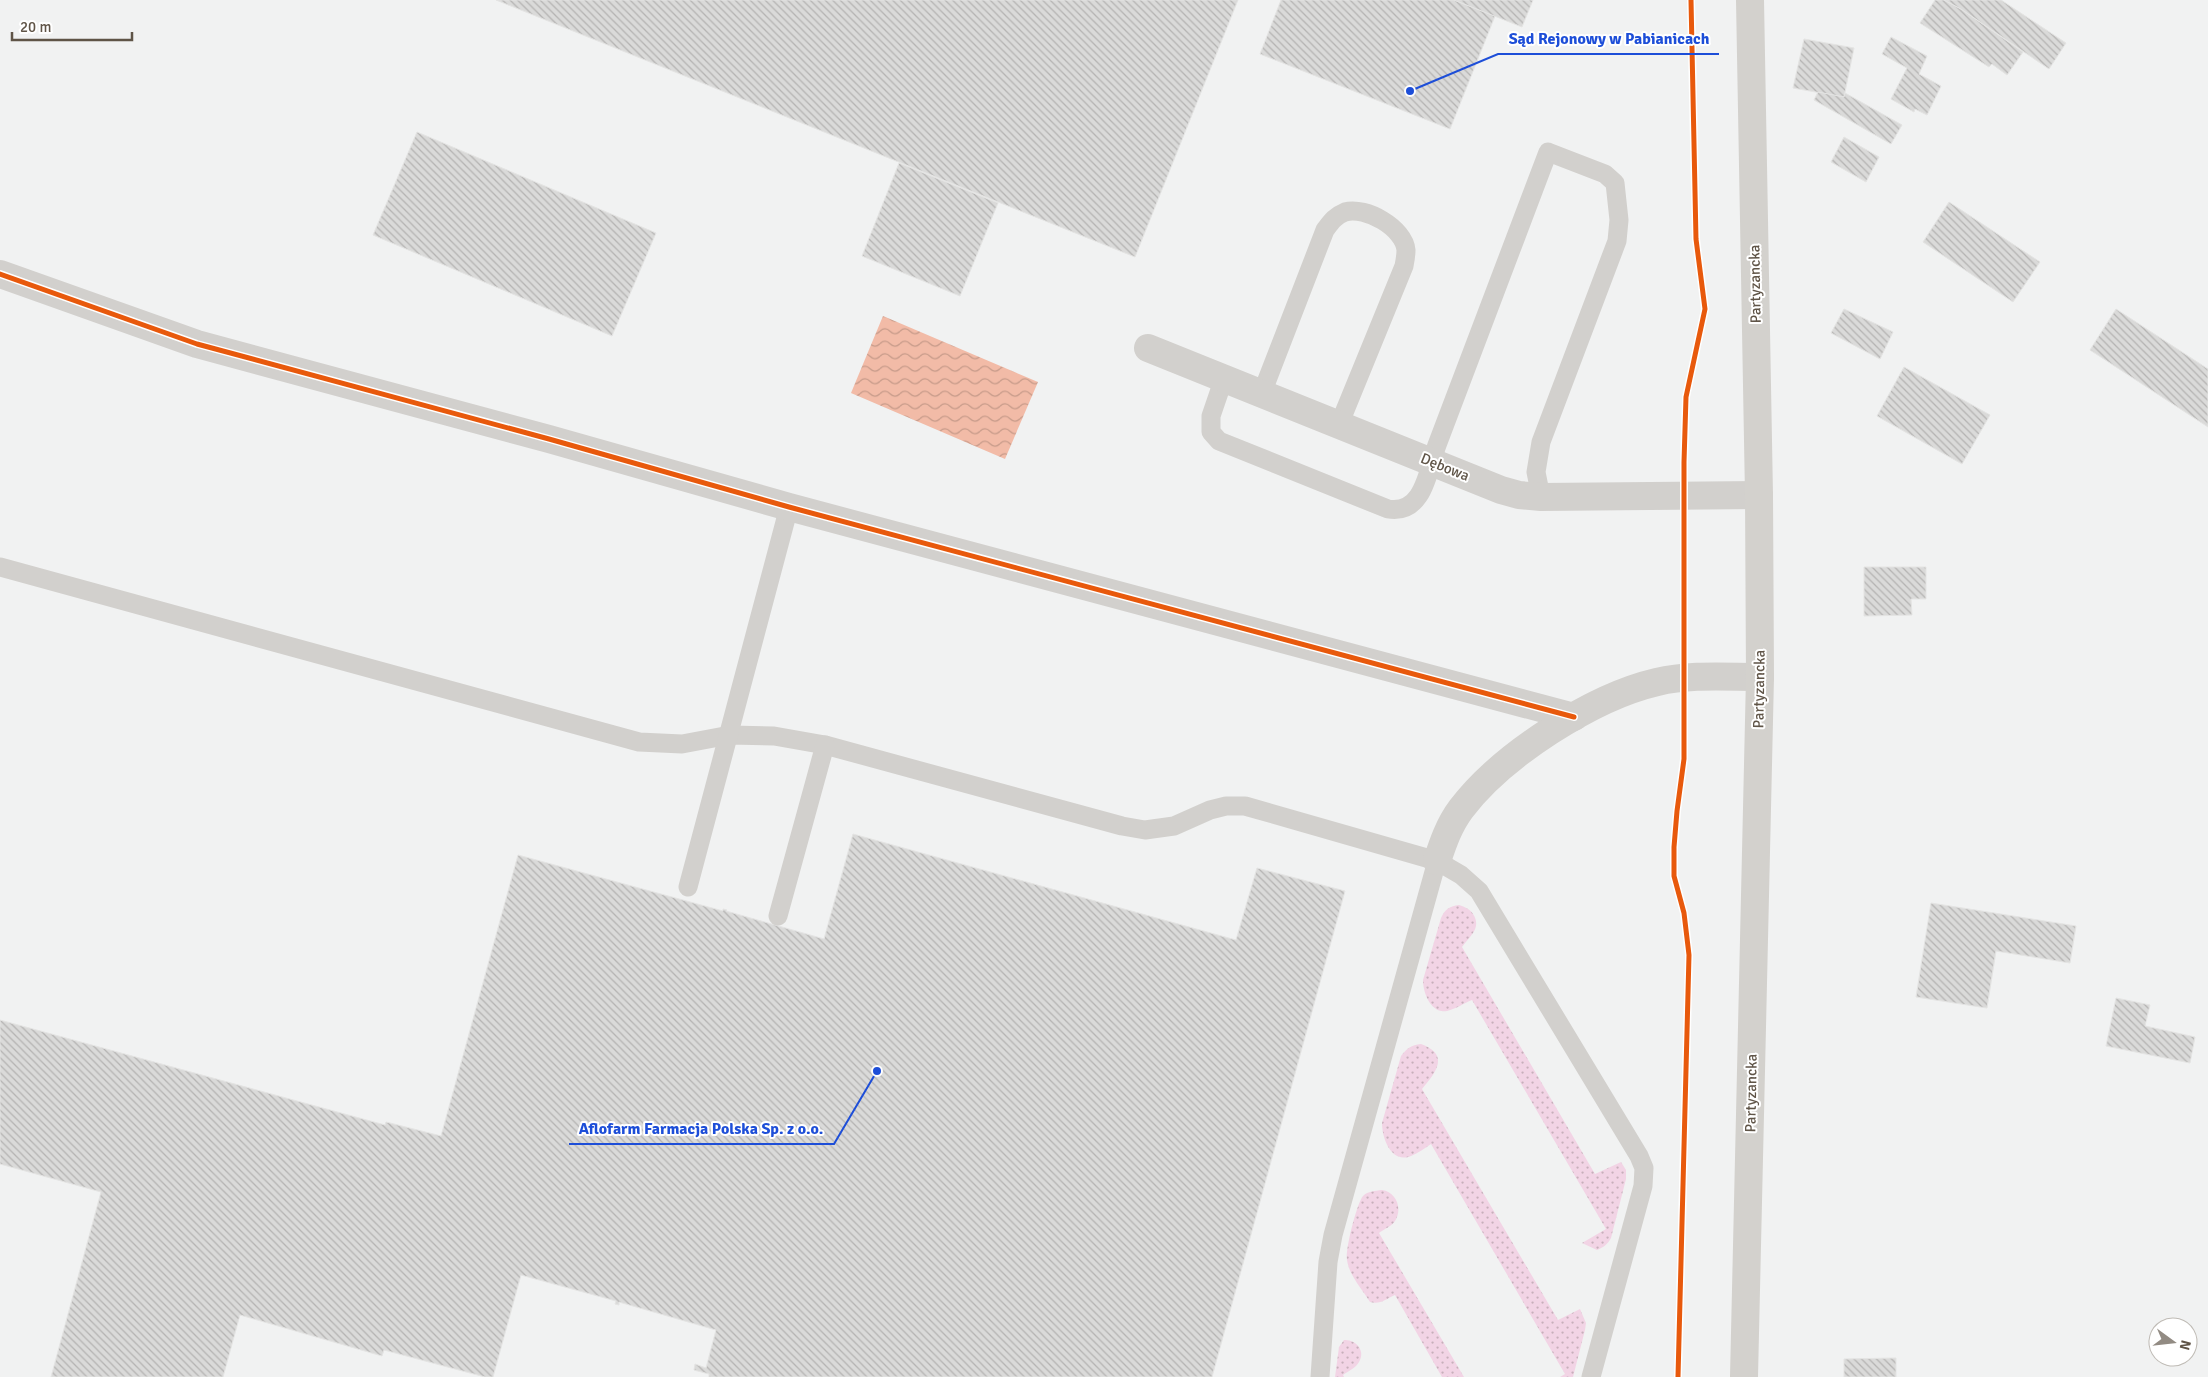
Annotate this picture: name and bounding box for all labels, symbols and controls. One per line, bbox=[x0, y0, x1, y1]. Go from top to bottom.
scale bar bbox=[12, 10, 132, 42]
text: 20 m bbox=[20, 18, 51, 36]
callout: Sąd Rejonowy w Pabianicach bbox=[1498, 23, 1719, 54]
text: Sąd Rejonowy w Pabianicach bbox=[1509, 29, 1710, 49]
street label: Partyzancka bbox=[1745, 245, 1765, 323]
street label: Dębowa bbox=[1418, 449, 1472, 485]
street label: Partyzancka bbox=[1749, 650, 1769, 728]
street label: Partyzancka bbox=[1741, 1054, 1761, 1132]
callout: Aflofarm Farmacja Polska Sp. z o.o. bbox=[569, 1113, 834, 1144]
text: Aflofarm Farmacja Polska Sp. z o.o. bbox=[579, 1119, 823, 1139]
north arrow bbox=[2148, 1317, 2198, 1367]
text: N bbox=[2176, 1338, 2195, 1352]

